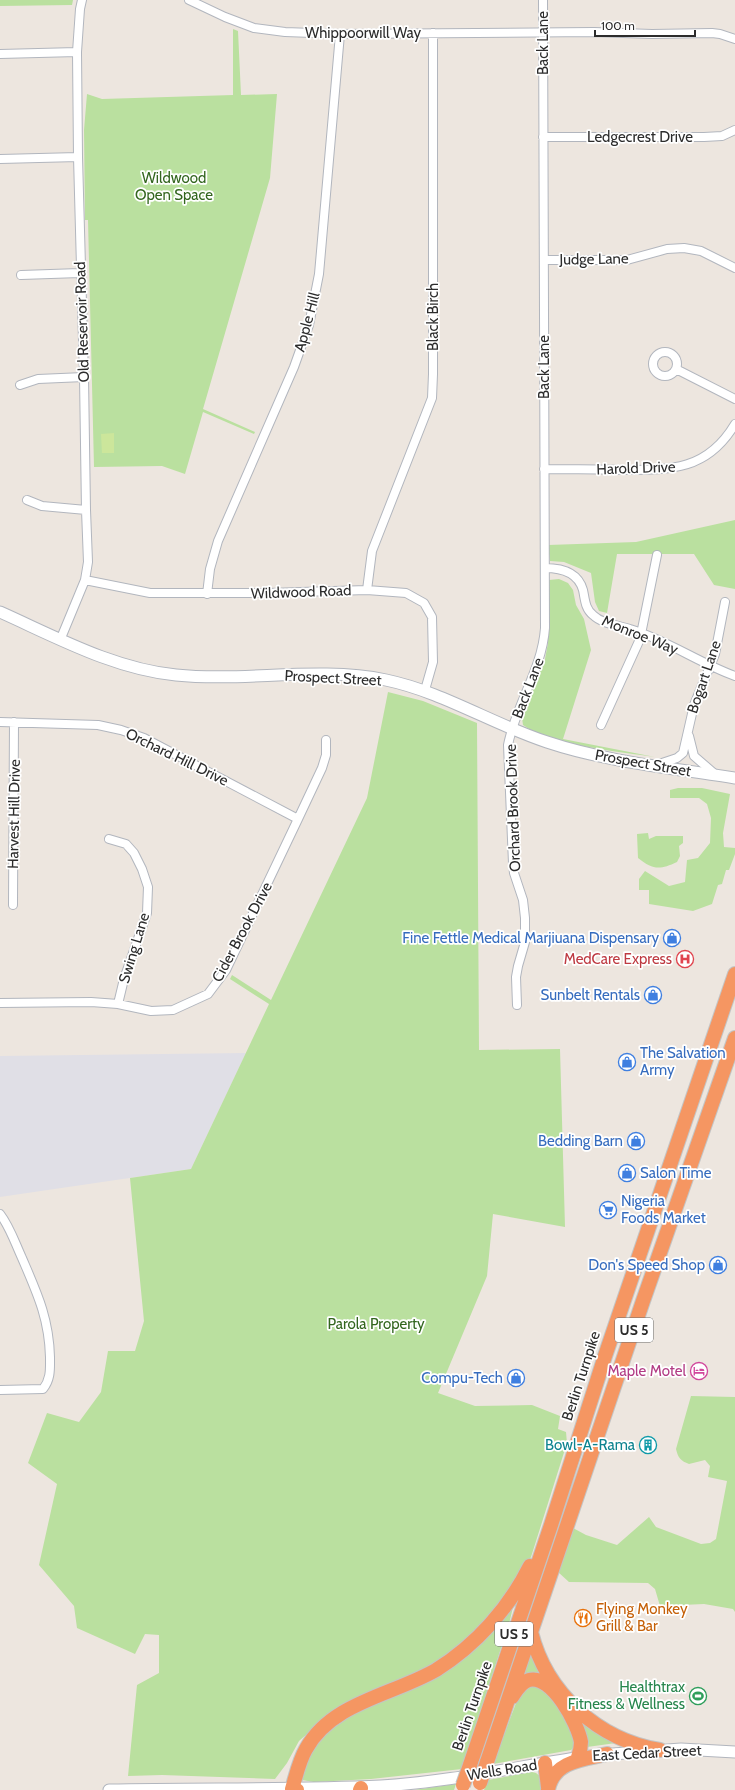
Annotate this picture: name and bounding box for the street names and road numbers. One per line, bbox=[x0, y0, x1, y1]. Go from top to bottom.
street label: Back Lane bbox=[534, 11, 552, 75]
street label: Whippoorwill Way bbox=[305, 24, 421, 42]
street label: Ledgecrest Drive bbox=[587, 128, 693, 146]
street label: Judge Lane bbox=[558, 249, 629, 269]
street label: Old Reservoir Road bbox=[71, 261, 93, 383]
street label: Black Birch bbox=[424, 283, 442, 351]
street label: Apple Hill bbox=[290, 290, 324, 354]
street label: Back Lane bbox=[535, 335, 553, 399]
street label: Harold Drive bbox=[596, 458, 676, 478]
street label: Wildwood Road bbox=[250, 581, 352, 603]
street label: Monroe Way bbox=[599, 612, 681, 659]
street label: Bogart Lane bbox=[683, 638, 725, 716]
street label: Back Lane bbox=[508, 655, 548, 721]
street label: Prospect Street bbox=[284, 666, 382, 690]
street label: Orchard Hill Drive bbox=[123, 724, 232, 790]
street label: Orchard Brook Drive bbox=[502, 743, 524, 872]
street label: Prospect Street bbox=[594, 746, 692, 780]
street label: Harvest Hill Drive bbox=[4, 759, 24, 869]
street label: Cider Brook Drive bbox=[208, 879, 276, 985]
street label: Swing Lane bbox=[115, 910, 153, 985]
road number: US 5 bbox=[615, 1318, 653, 1342]
street label: Berlin Turnpike bbox=[558, 1329, 604, 1423]
road number: US 5 bbox=[495, 1622, 533, 1646]
street label: Berlin Turnpike bbox=[448, 1659, 496, 1753]
street label: East Cedar Street bbox=[592, 1741, 702, 1765]
street label: Wells Road bbox=[466, 1756, 538, 1784]

